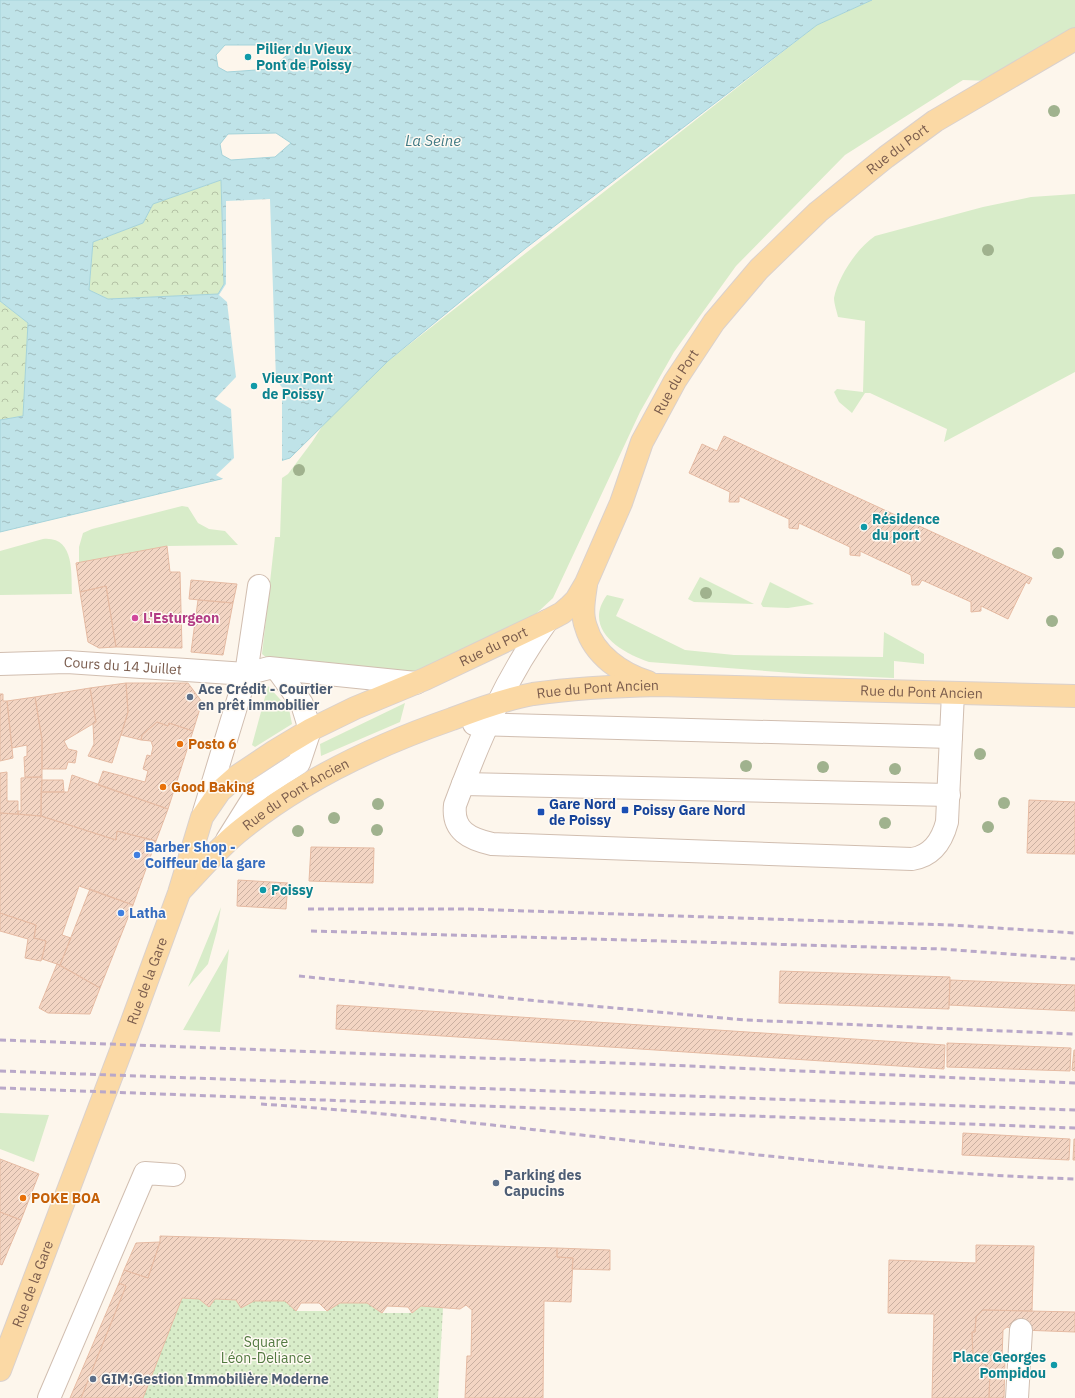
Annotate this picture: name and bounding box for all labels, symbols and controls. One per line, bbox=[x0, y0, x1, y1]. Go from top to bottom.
place label: Pilier du Vieux Pont de Poissy bbox=[256, 40, 352, 74]
marker: Pilier du Vieux Pont de Poissy bbox=[243, 52, 253, 62]
street label: Rue du Port bbox=[863, 120, 932, 178]
water label: La Seine bbox=[405, 131, 461, 150]
street label: Rue du Port bbox=[649, 346, 703, 418]
place label: Vieux Pont de Poissy bbox=[262, 369, 333, 403]
marker: Vieux Pont de Poissy bbox=[249, 381, 259, 391]
place label: Résidence du port bbox=[872, 510, 940, 544]
marker: Résidence du port bbox=[859, 522, 869, 532]
place label: L'Esturgeon bbox=[143, 609, 219, 627]
marker: L'Esturgeon bbox=[130, 613, 140, 623]
street label: Rue du Port bbox=[456, 623, 530, 670]
street label: Cours du 14 Juillet bbox=[63, 653, 182, 679]
street label: Rue du Pont Ancien bbox=[535, 676, 659, 702]
place label: Ace Crédit - Courtier en prêt immobilier bbox=[198, 680, 333, 714]
street label: Rue du Pont Ancien bbox=[860, 681, 983, 703]
marker: Ace Crédit - Courtier en prêt immobilier bbox=[185, 692, 195, 702]
place label: Posto 6 bbox=[188, 735, 237, 753]
marker: Posto 6 bbox=[175, 739, 185, 749]
street label: Rue du Pont Ancien bbox=[239, 754, 352, 834]
place label: Good Baking bbox=[171, 778, 254, 796]
marker: Good Baking bbox=[158, 782, 168, 792]
place label: Gare Nord de Poissy bbox=[549, 795, 616, 829]
place label: Poissy Gare Nord bbox=[633, 801, 745, 819]
marker: Poissy Gare Nord bbox=[620, 805, 630, 815]
marker: Gare Nord de Poissy bbox=[536, 807, 546, 817]
place label: Barber Shop - Coiffeur de la gare bbox=[145, 838, 266, 872]
marker: Barber Shop - Coiffeur de la gare bbox=[132, 850, 142, 860]
place label: Poissy bbox=[271, 881, 314, 899]
marker: Poissy bbox=[258, 885, 268, 895]
place label: Latha bbox=[129, 904, 166, 922]
marker: Latha bbox=[116, 908, 126, 918]
street label: Rue de la Gare bbox=[123, 934, 171, 1027]
place label: Parking des Capucins bbox=[504, 1166, 582, 1200]
marker: Parking des Capucins bbox=[491, 1178, 501, 1188]
place label: POKE BOA bbox=[31, 1189, 101, 1207]
marker: POKE BOA bbox=[18, 1193, 28, 1203]
street label: Rue de la Gare bbox=[8, 1238, 57, 1330]
park label: Square Léon-Deliance bbox=[221, 1333, 312, 1367]
place label: Place Georges Pompidou bbox=[952, 1348, 1046, 1382]
marker: Place Georges Pompidou bbox=[1049, 1360, 1059, 1370]
place label: GIM;Gestion Immobilière Moderne bbox=[101, 1370, 329, 1388]
marker: GIM;Gestion Immobilière Moderne bbox=[88, 1374, 98, 1384]

